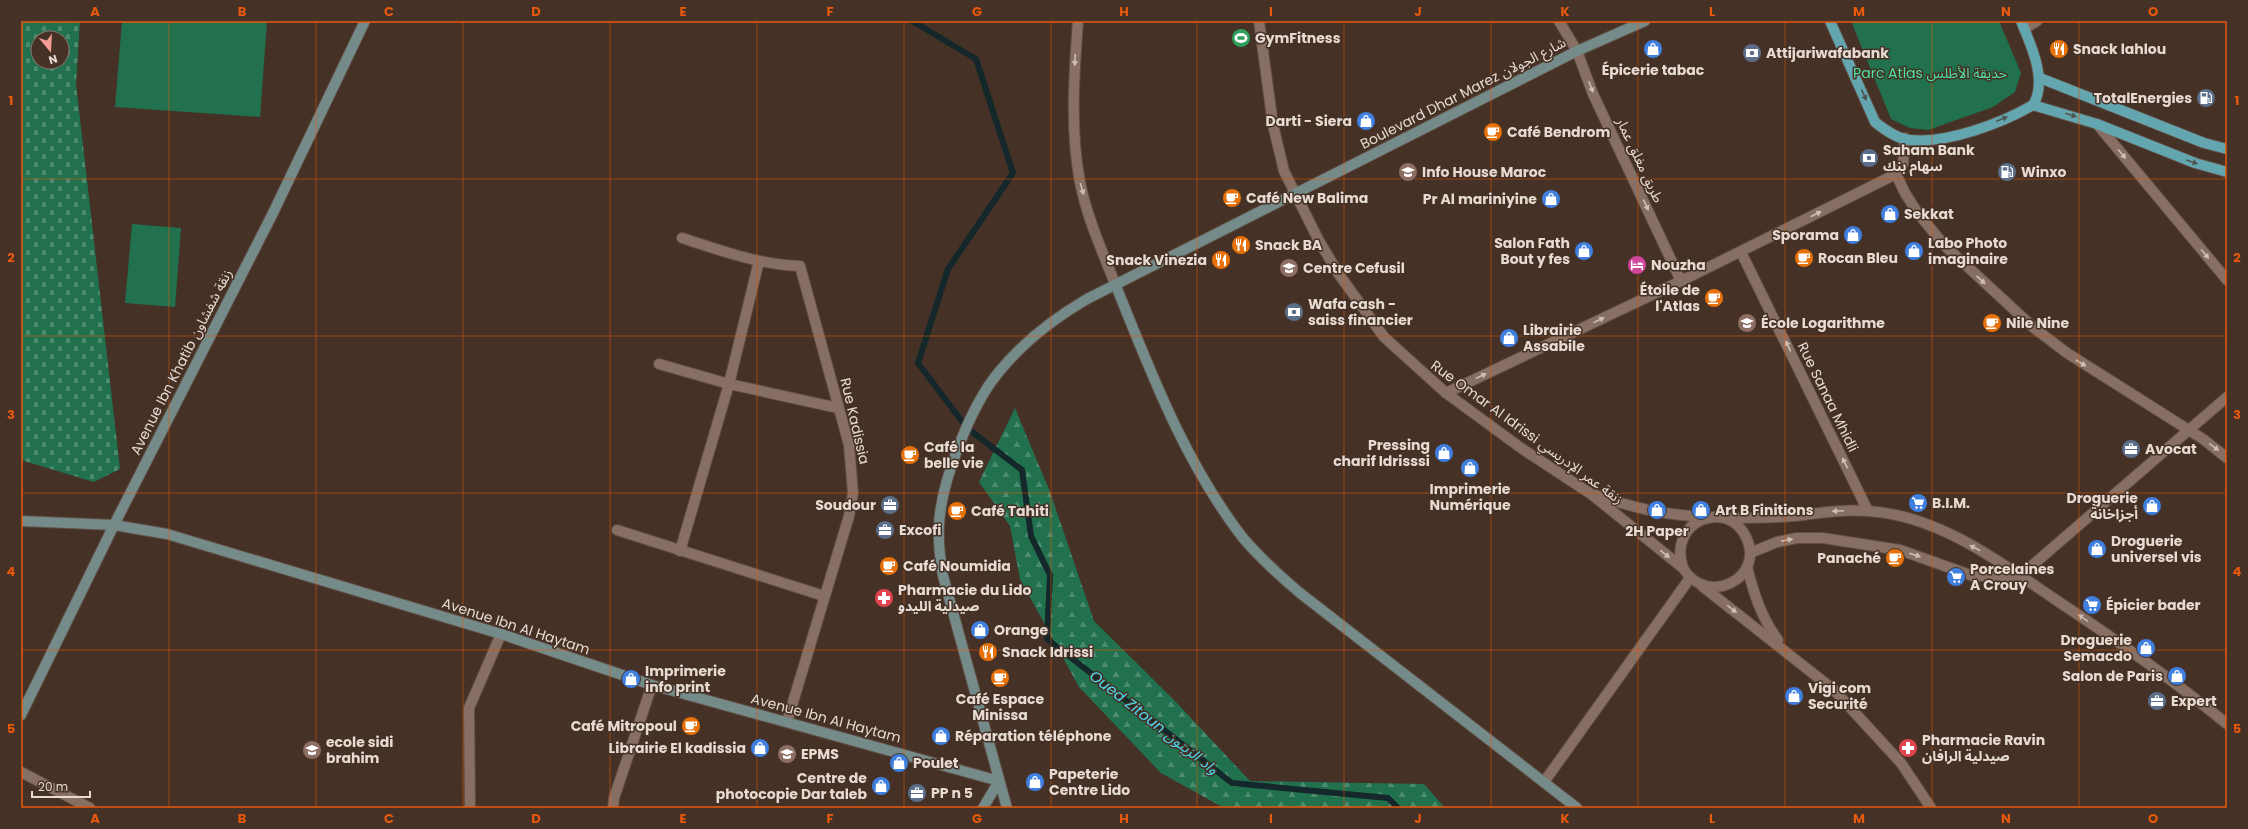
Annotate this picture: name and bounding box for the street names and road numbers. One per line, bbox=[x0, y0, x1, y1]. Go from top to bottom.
street label: Boulevard Dhar Marez شارع الجولان bbox=[1357, 32, 1570, 155]
street label: طريق مغلق عمار bbox=[1611, 113, 1669, 206]
street label: Avenue Ibn Khatib زنقة شفشاون bbox=[125, 266, 237, 458]
street label: Rue Sanaa Mhidli bbox=[1793, 339, 1863, 455]
street label: Rue Omar Al Idrissi زنقة عمر الإدريسي bbox=[1426, 355, 1627, 510]
street label: Rue Kadissia bbox=[835, 376, 875, 466]
street label: Avenue Ibn Al Haytam bbox=[439, 593, 593, 659]
street label: Avenue Ibn Al Haytam bbox=[749, 688, 903, 748]

